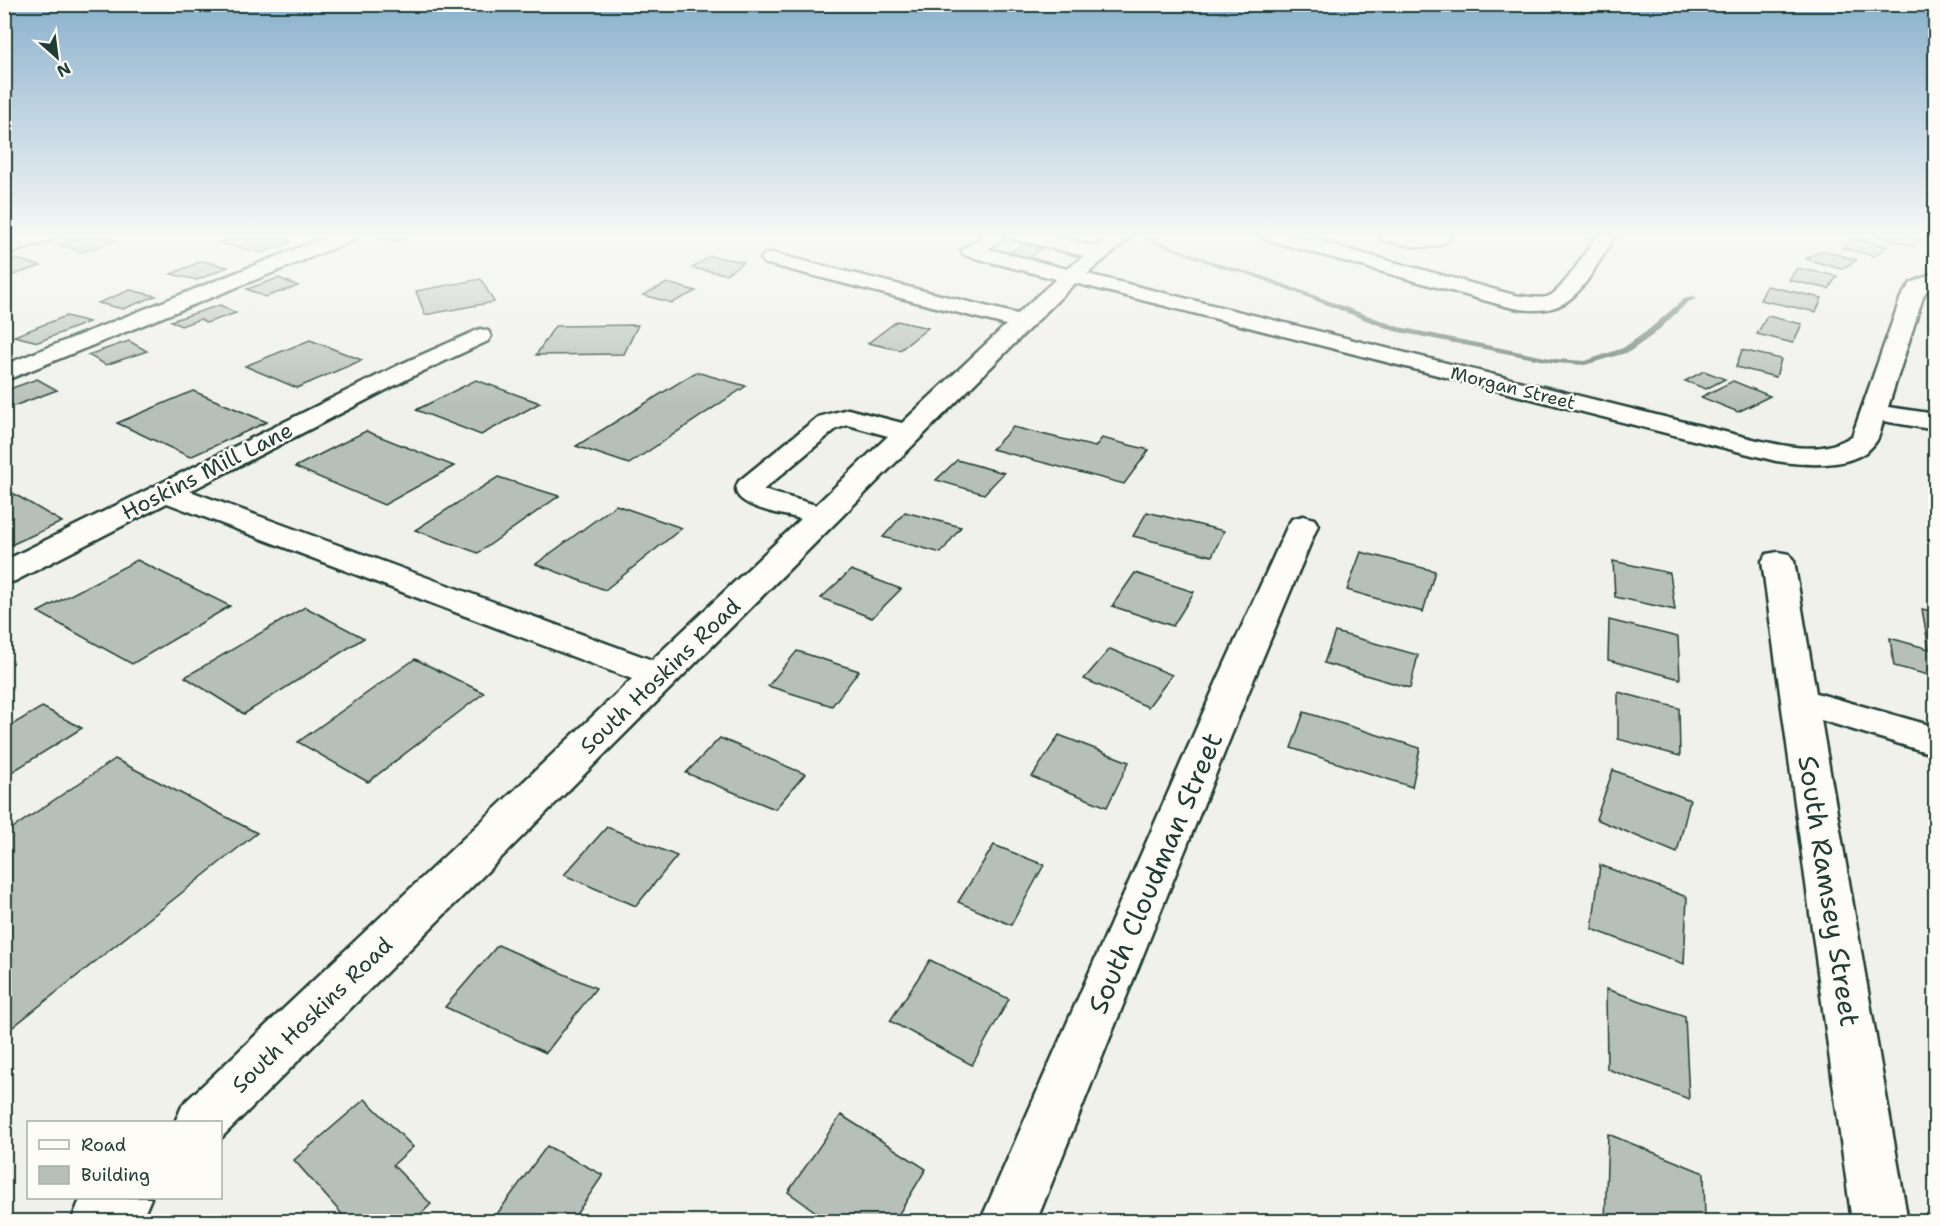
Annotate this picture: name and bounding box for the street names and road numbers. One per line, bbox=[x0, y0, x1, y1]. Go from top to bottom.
street label: Morgan Street bbox=[1448, 361, 1578, 415]
street label: Hoskins Mill Lane bbox=[116, 415, 298, 527]
street label: South Hoskins Road bbox=[573, 592, 747, 760]
street label: South Cloudman Street bbox=[1079, 727, 1231, 1019]
street label: South Ramsey Street bbox=[1789, 753, 1869, 1029]
street label: South Hoskins Road bbox=[225, 931, 399, 1099]

